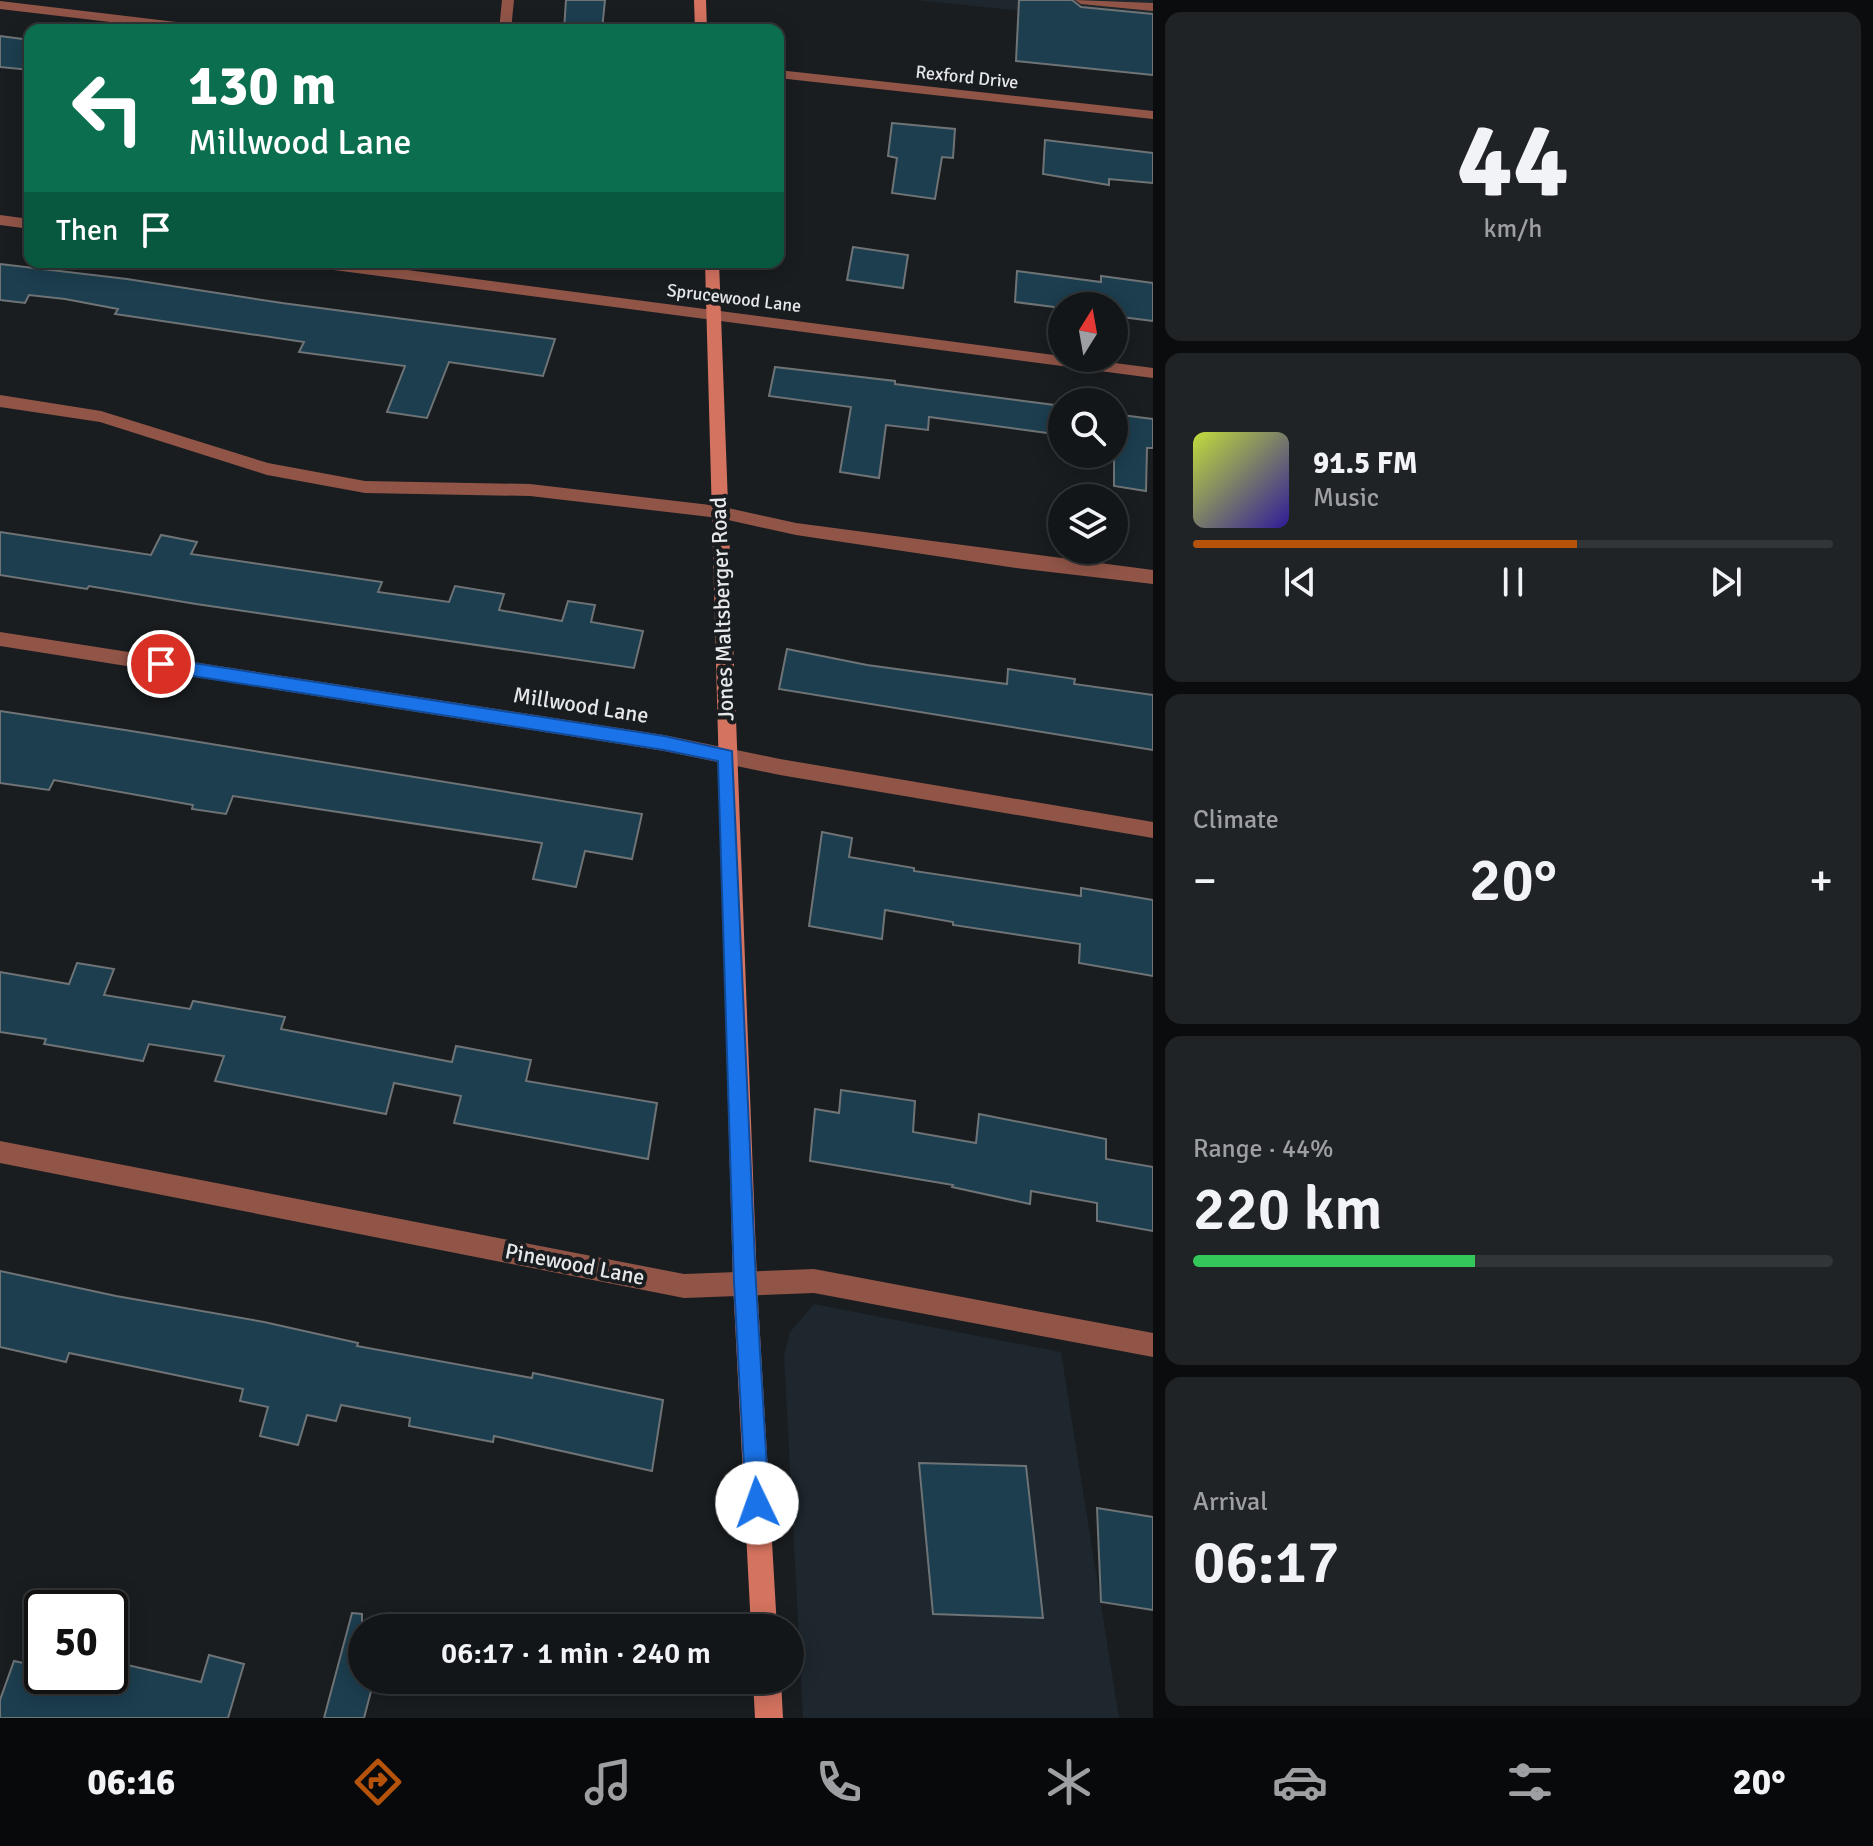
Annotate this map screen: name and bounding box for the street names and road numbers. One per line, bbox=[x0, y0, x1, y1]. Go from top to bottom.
street label: Rexford Drive bbox=[914, 61, 1020, 93]
street label: Sprucewood Lane bbox=[666, 279, 802, 317]
street label: Jones Maltsberger Road bbox=[705, 496, 739, 722]
street label: Millwood Lane bbox=[511, 681, 651, 729]
street label: Pinewood Lane bbox=[503, 1237, 647, 1291]

